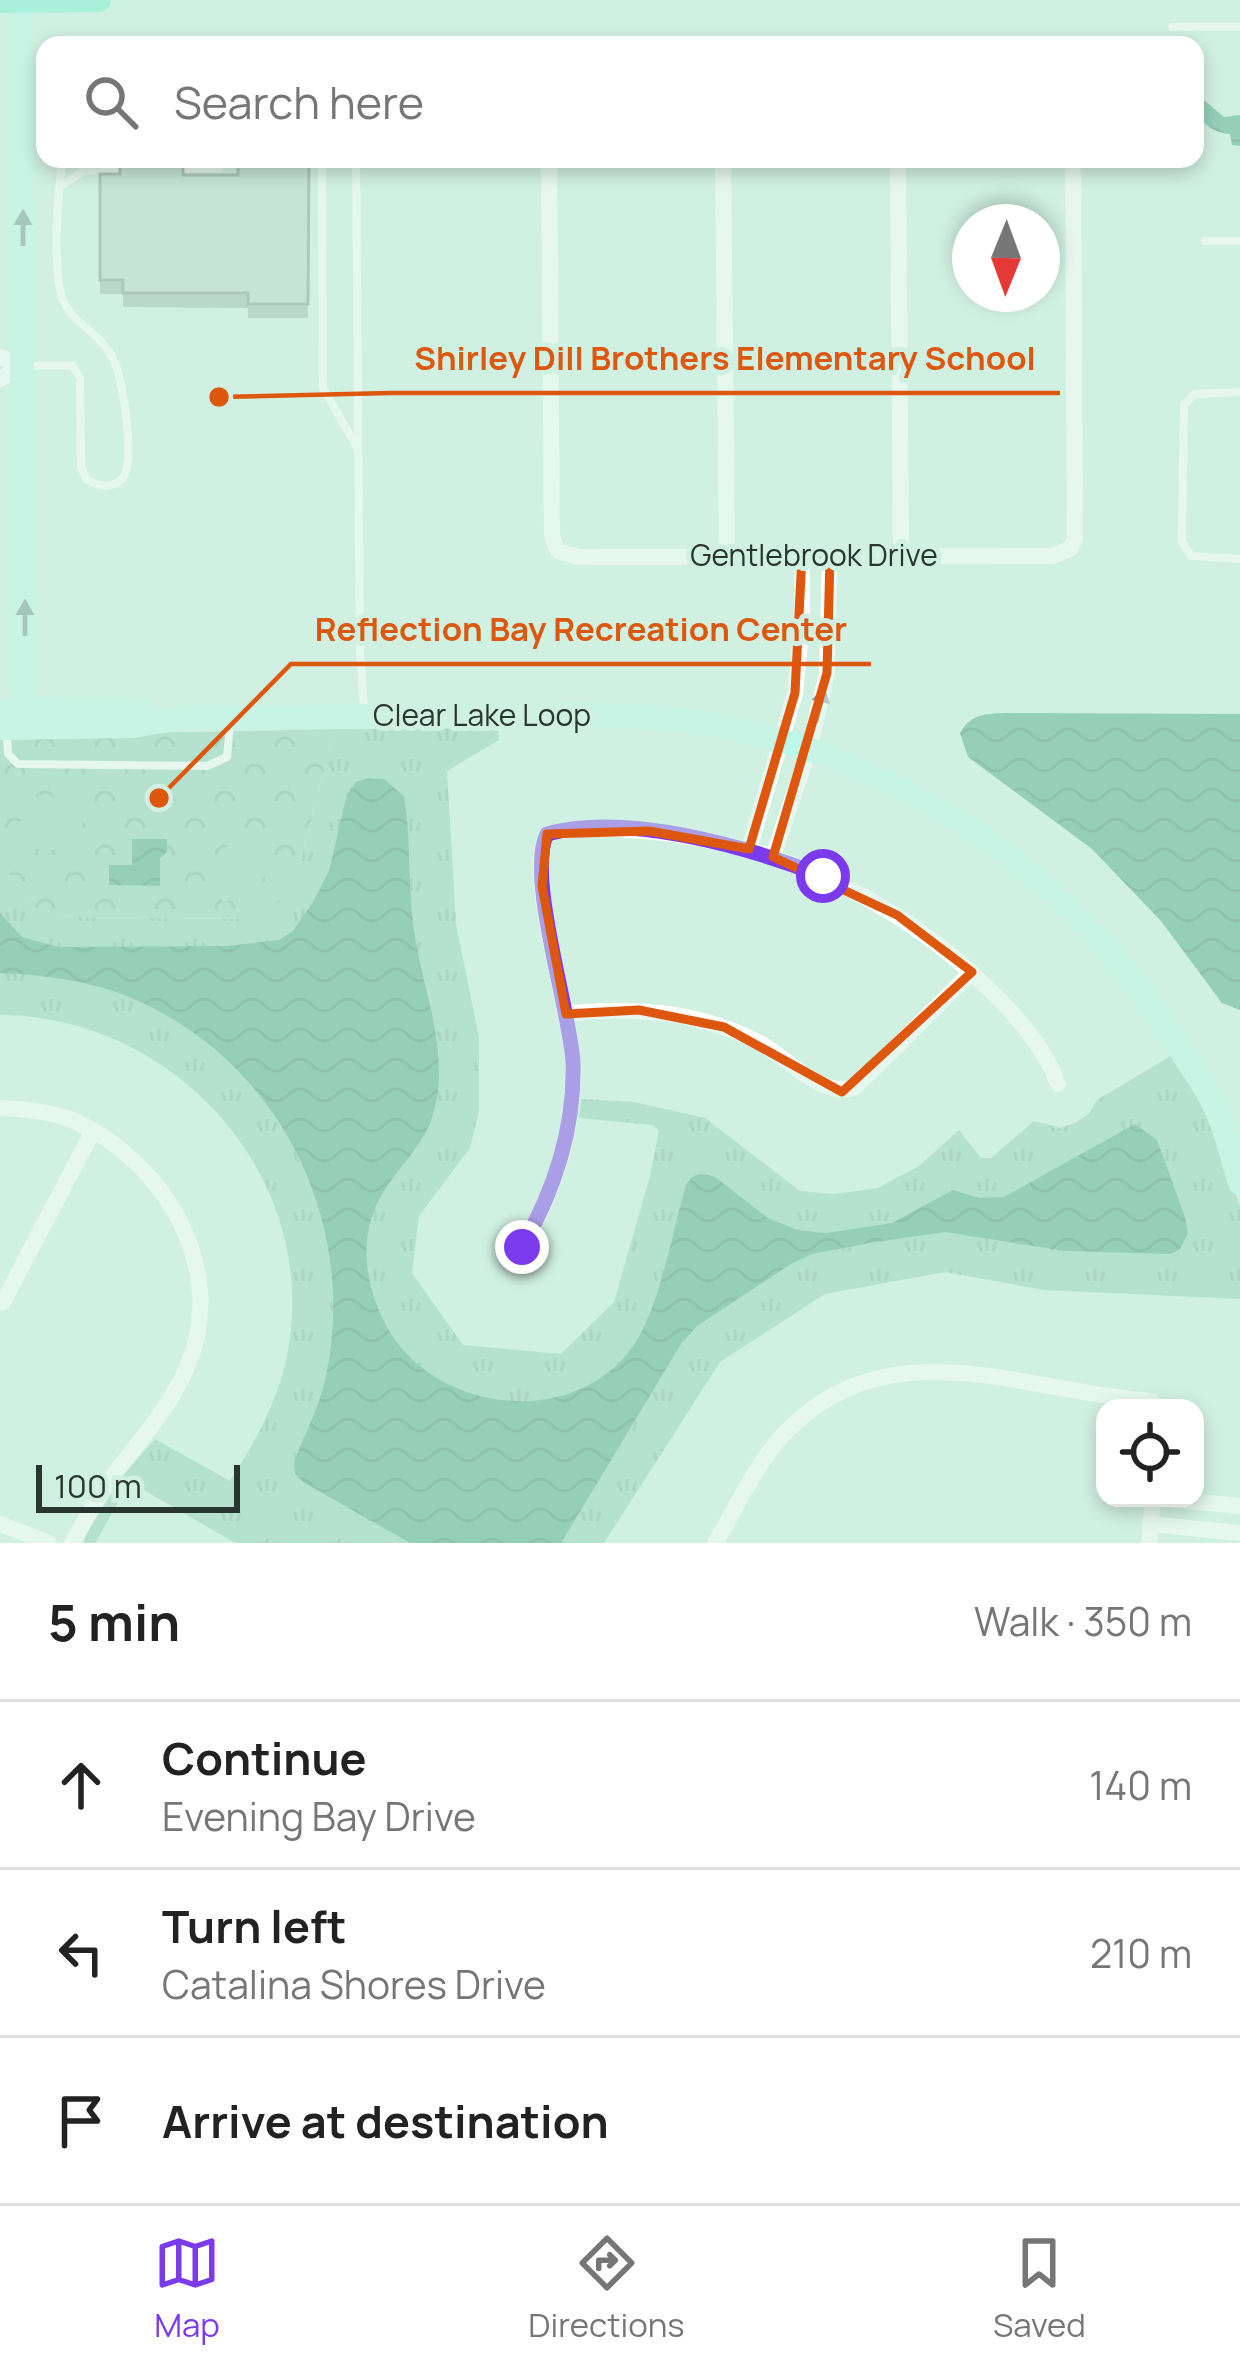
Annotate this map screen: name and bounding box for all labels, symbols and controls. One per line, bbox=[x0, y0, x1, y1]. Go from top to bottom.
search box bbox=[36, 36, 1204, 168]
icon: search bbox=[78, 69, 144, 135]
text: Search here bbox=[174, 71, 424, 133]
north arrow bbox=[952, 204, 1060, 312]
one-way arrow bbox=[13, 208, 32, 246]
callout: Shirley Dill Brothers Elementary School bbox=[390, 324, 1060, 393]
text: Shirley Dill Brothers Elementary School bbox=[414, 335, 1036, 380]
street label: Gentlebrook Drive bbox=[690, 534, 938, 575]
callout: Reflection Bay Recreation Center bbox=[291, 595, 871, 664]
one-way arrow bbox=[15, 598, 35, 636]
text: Reflection Bay Recreation Center bbox=[315, 606, 847, 651]
one-way arrow bbox=[812, 686, 831, 723]
street label: Clear Lake Loop bbox=[373, 694, 591, 735]
route start bbox=[796, 849, 850, 903]
route end bbox=[495, 1220, 549, 1274]
map controls bbox=[1096, 1399, 1204, 1507]
button: locate bbox=[1096, 1399, 1204, 1507]
scale bar bbox=[36, 1459, 240, 1512]
text: 100 m bbox=[54, 1463, 142, 1508]
text: 5 min bbox=[48, 1587, 180, 1656]
text: Walk · 350 m bbox=[974, 1594, 1192, 1648]
text: Continue bbox=[162, 1727, 367, 1789]
icon: ahead bbox=[48, 1752, 114, 1818]
text: 140 m bbox=[1089, 1758, 1192, 1812]
text: Evening Bay Drive bbox=[162, 1789, 476, 1843]
text: Turn left bbox=[162, 1895, 347, 1957]
icon: left bbox=[48, 1920, 114, 1986]
text: 210 m bbox=[1090, 1926, 1192, 1980]
text: Catalina Shores Drive bbox=[162, 1957, 546, 2011]
icon: arrive bbox=[48, 2088, 114, 2154]
text: Arrive at destination bbox=[162, 2090, 609, 2152]
tab: Map bbox=[154, 2230, 220, 2347]
tab: Directions bbox=[528, 2230, 685, 2347]
tab: Saved bbox=[993, 2230, 1086, 2347]

